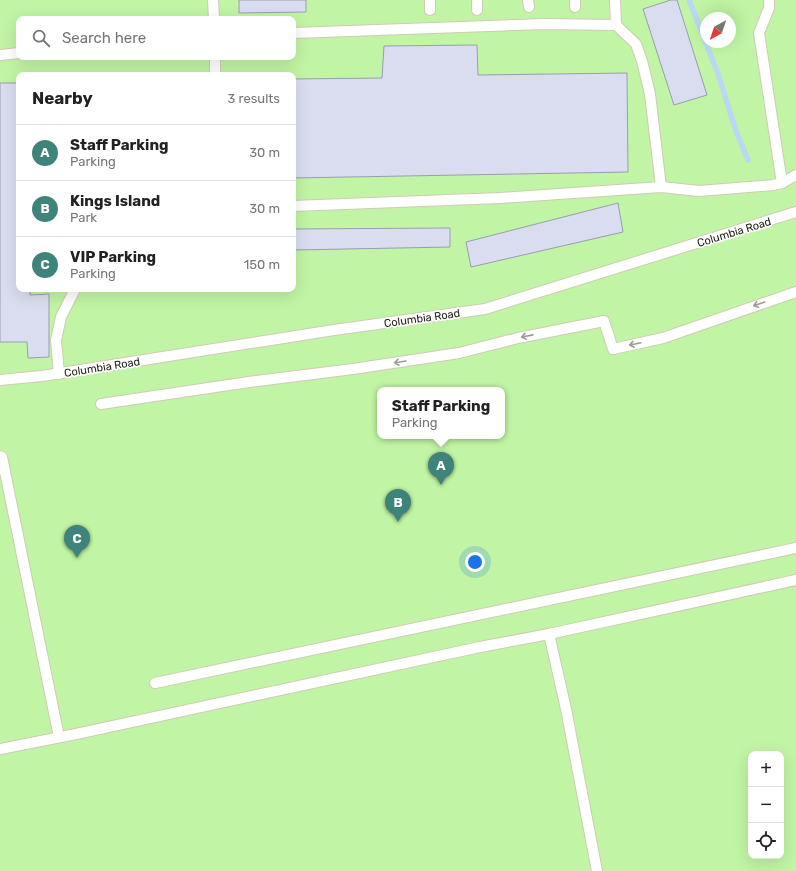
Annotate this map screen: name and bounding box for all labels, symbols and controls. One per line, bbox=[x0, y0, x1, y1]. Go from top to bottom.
north arrow bbox=[700, 12, 736, 48]
search box bbox=[16, 16, 296, 60]
icon: search bbox=[30, 27, 52, 49]
text: Search here bbox=[62, 29, 146, 47]
text: Nearby bbox=[32, 88, 93, 108]
text: 3 results bbox=[228, 91, 280, 106]
text: Staff Parking bbox=[70, 136, 169, 154]
text: A bbox=[40, 145, 50, 160]
text: 30 m bbox=[249, 145, 280, 160]
text: Parking bbox=[70, 154, 116, 169]
text: Kings Island bbox=[70, 192, 160, 210]
text: B bbox=[40, 201, 50, 216]
text: 30 m bbox=[249, 201, 280, 216]
text: Park bbox=[70, 210, 97, 225]
street label: Columbia Road bbox=[696, 215, 773, 250]
text: VIP Parking bbox=[70, 248, 156, 266]
text: C bbox=[40, 257, 50, 272]
text: 150 m bbox=[244, 257, 280, 272]
text: Parking bbox=[70, 266, 116, 281]
one-way arrow bbox=[754, 301, 766, 309]
street label: Columbia Road bbox=[383, 307, 461, 330]
one-way arrow bbox=[521, 333, 534, 341]
one-way arrow bbox=[629, 340, 642, 348]
street label: Columbia Road bbox=[63, 355, 141, 380]
one-way arrow bbox=[394, 358, 407, 366]
popup bbox=[377, 387, 505, 439]
text: Staff Parking bbox=[392, 397, 490, 415]
text: Parking bbox=[392, 415, 438, 430]
pin: A bbox=[428, 452, 454, 485]
pin: B bbox=[385, 489, 411, 522]
pin: C bbox=[64, 525, 90, 558]
your location bbox=[465, 552, 485, 572]
map controls bbox=[748, 751, 784, 859]
button: + bbox=[748, 751, 784, 787]
button: − bbox=[748, 787, 784, 823]
button: locate bbox=[748, 823, 784, 859]

